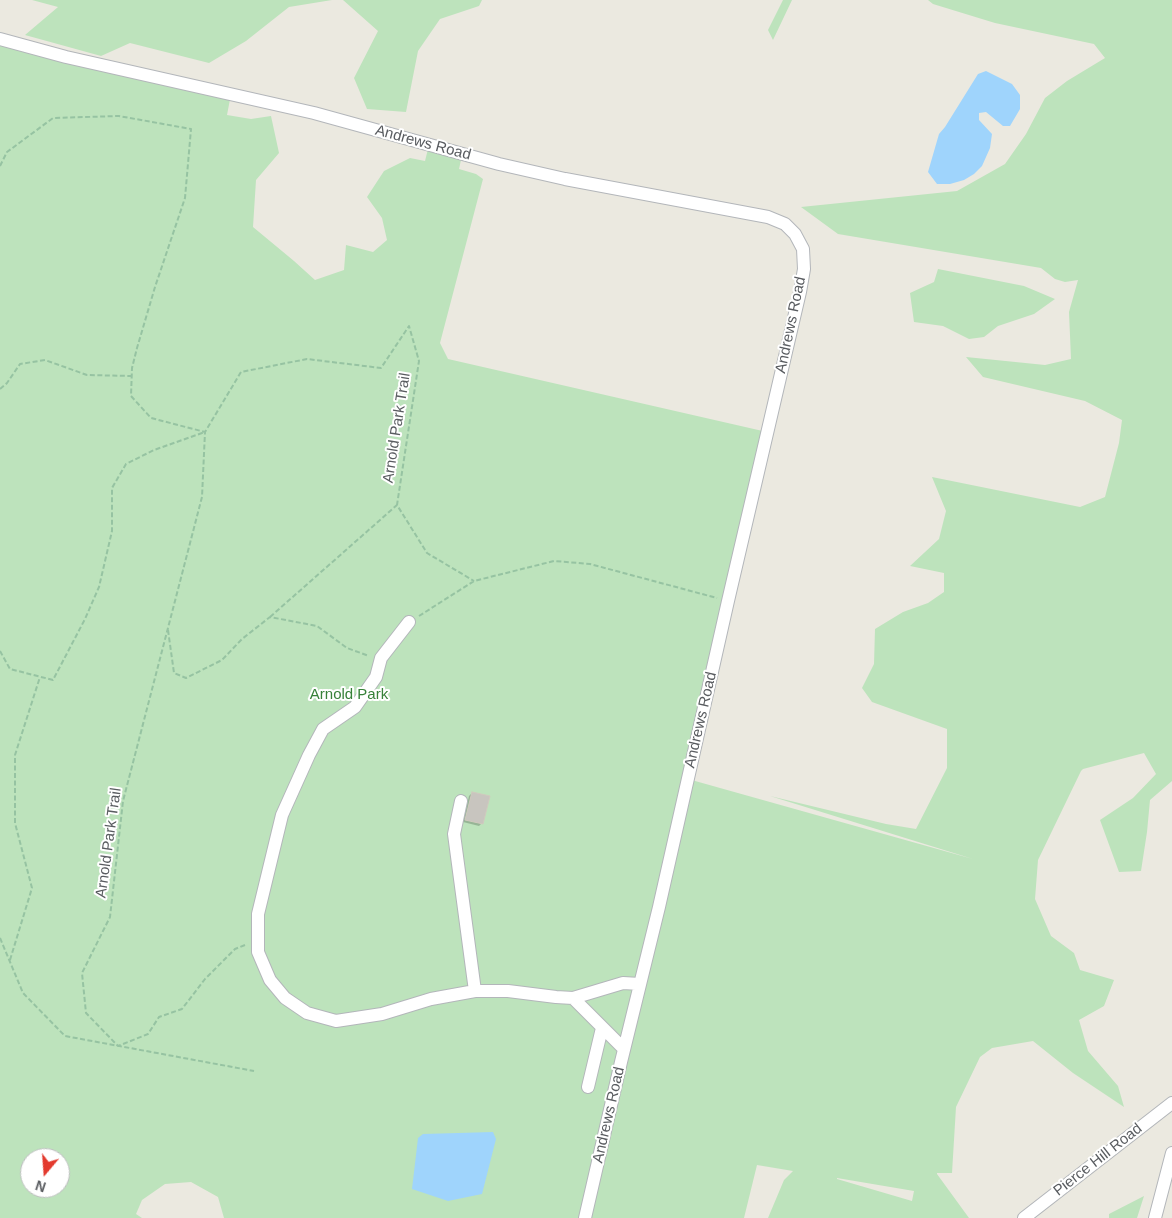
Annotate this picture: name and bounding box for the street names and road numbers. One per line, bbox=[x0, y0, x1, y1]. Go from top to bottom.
street label: Andrews Road bbox=[373, 122, 473, 164]
street label: Andrews Road bbox=[772, 275, 810, 375]
street label: Arnold Park Trail bbox=[379, 372, 415, 484]
street label: Andrews Road bbox=[681, 670, 721, 770]
street label: Arnold Park Trail bbox=[92, 787, 126, 899]
street label: Andrews Road bbox=[589, 1065, 629, 1165]
street label: Pierce Hill Road bbox=[1050, 1120, 1146, 1200]

